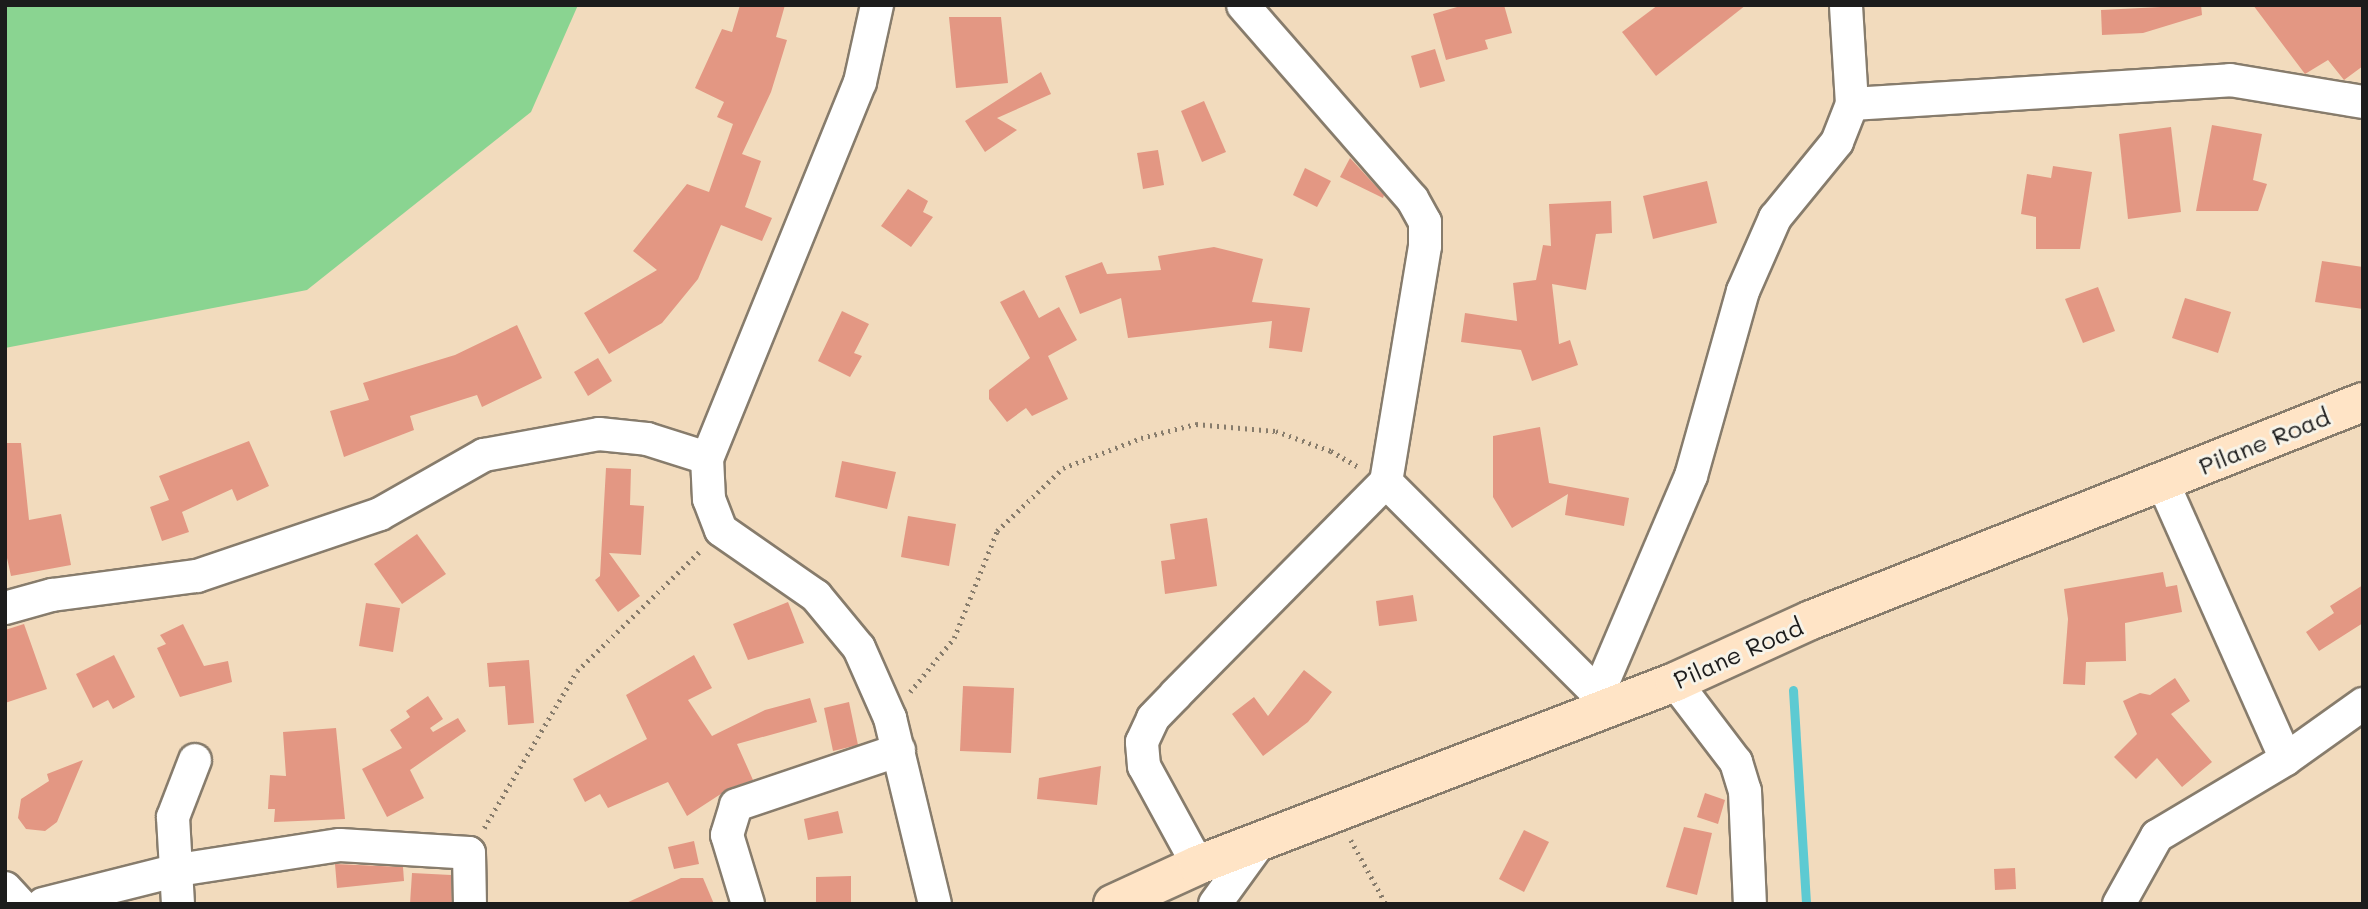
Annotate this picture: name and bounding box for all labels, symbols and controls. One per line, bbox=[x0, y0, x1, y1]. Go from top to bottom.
street label: Pilane Road bbox=[2194, 402, 2334, 480]
street label: Pilane Road bbox=[1669, 612, 1807, 694]

